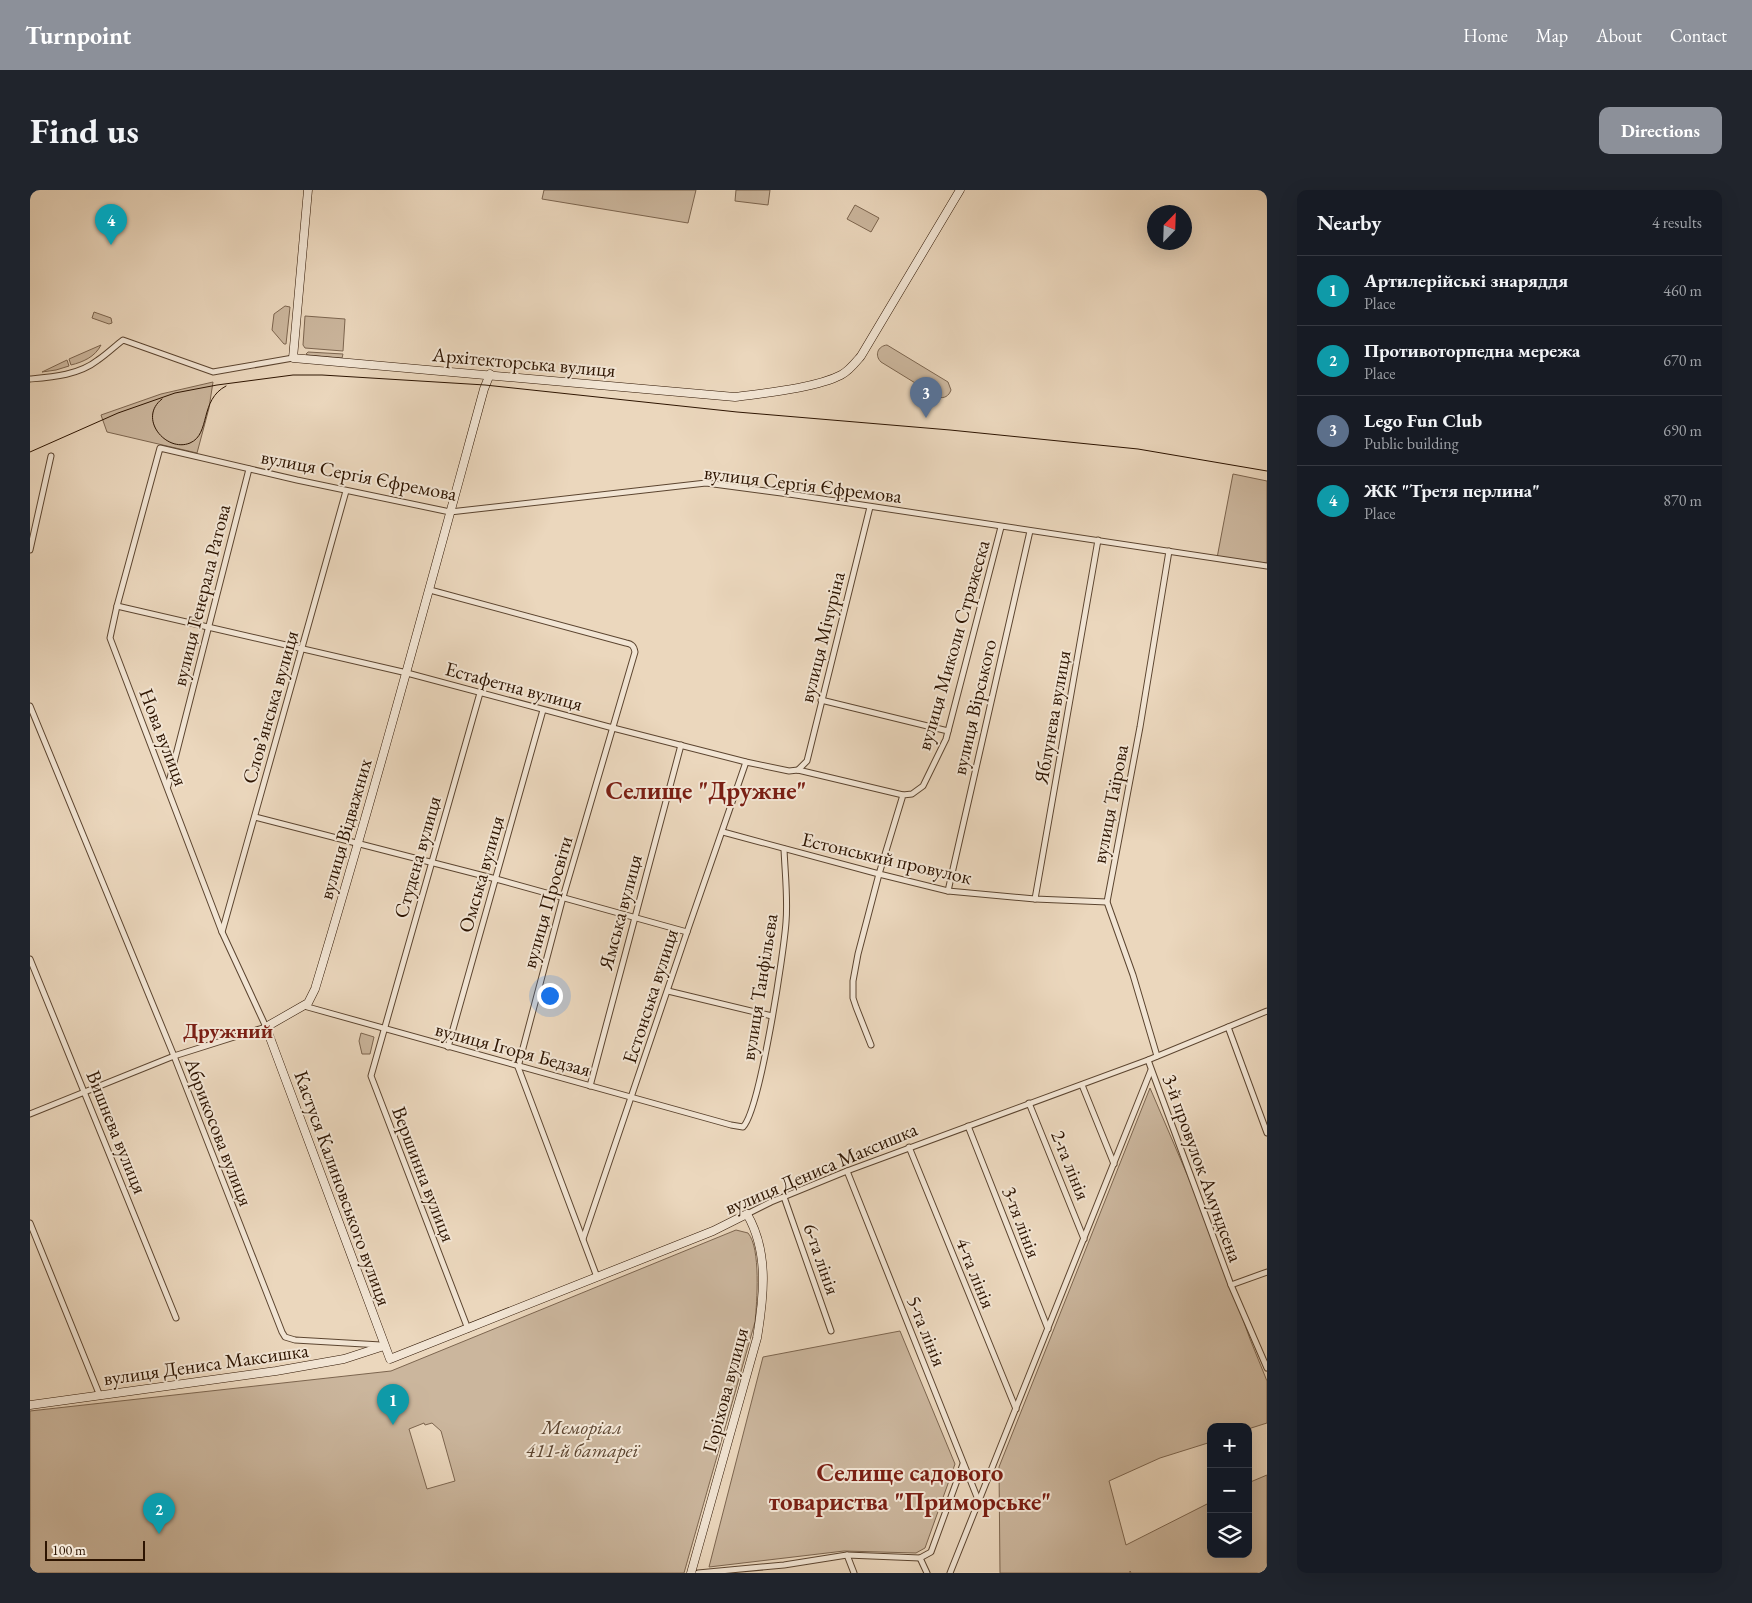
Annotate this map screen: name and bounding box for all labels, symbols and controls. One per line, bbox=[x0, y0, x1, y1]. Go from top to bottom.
text: Turnpoint bbox=[25, 20, 131, 51]
text: Home bbox=[1463, 24, 1508, 47]
text: Map bbox=[1536, 24, 1568, 47]
text: About bbox=[1596, 24, 1642, 47]
text: Contact bbox=[1670, 24, 1727, 47]
button: Directions bbox=[1599, 107, 1722, 154]
text: Find us bbox=[30, 108, 139, 153]
pin: 4 bbox=[95, 204, 127, 245]
north arrow bbox=[1147, 205, 1192, 250]
text: Nearby bbox=[1317, 209, 1381, 236]
text: 4 results bbox=[1652, 212, 1702, 233]
text: Артилерійські знаряддя bbox=[1364, 268, 1568, 293]
text: 1 bbox=[1329, 280, 1337, 301]
text: 460 m bbox=[1663, 280, 1702, 301]
text: Place bbox=[1364, 293, 1396, 314]
text: Противоторпедна мережа bbox=[1364, 338, 1580, 363]
street label: Архітекторська вулиця bbox=[430, 341, 617, 383]
text: 2 bbox=[1329, 350, 1337, 371]
text: 670 m bbox=[1663, 350, 1702, 371]
text: Place bbox=[1364, 363, 1396, 384]
pin: 3 bbox=[910, 377, 942, 418]
text: Lego Fun Club bbox=[1364, 408, 1482, 433]
text: 3 bbox=[1329, 420, 1337, 441]
text: 690 m bbox=[1663, 420, 1702, 441]
text: Public building bbox=[1364, 433, 1459, 454]
street label: вулиця Сергія Єфремова bbox=[259, 443, 459, 507]
street label: вулиця Сергія Єфремова bbox=[703, 459, 903, 509]
text: ЖК "Третя перлина" bbox=[1364, 478, 1540, 503]
text: 4 bbox=[1329, 490, 1337, 511]
text: 870 m bbox=[1663, 490, 1702, 511]
street label: вулиця Генерала Ратова bbox=[166, 501, 236, 689]
text: Place bbox=[1364, 503, 1396, 524]
street label: вулиця Миколи Стражеска bbox=[911, 537, 995, 753]
street label: вулиця Мічуріна bbox=[793, 569, 851, 705]
street label: Словʼянська вулиця bbox=[236, 627, 304, 787]
street label: вулиця Вірського bbox=[946, 636, 1002, 777]
street label: Яблунева вулиця bbox=[1027, 648, 1077, 787]
street label: Естафетна вулиця bbox=[443, 655, 586, 717]
street label: Нова вулиця bbox=[134, 685, 195, 790]
street label: вулиця Таїрова bbox=[1086, 742, 1134, 866]
street label: вулиця Відважних bbox=[312, 755, 378, 902]
district label: Селище "Дружне" bbox=[605, 774, 807, 807]
street label: Студена вулиця bbox=[387, 793, 447, 921]
street label: Омська вулиця bbox=[452, 812, 510, 935]
street label: Естонський провулок bbox=[799, 826, 975, 890]
street label: вулиця Просвіти bbox=[516, 832, 578, 971]
street label: Ямська вулиця bbox=[592, 851, 648, 974]
street label: вулиця Танфільєва bbox=[735, 912, 783, 1062]
street label: Естонська вулиця bbox=[616, 925, 684, 1067]
your location bbox=[537, 983, 563, 1009]
street label: вулиця Ігоря Бедзая bbox=[432, 1016, 594, 1082]
district label: Дружний bbox=[183, 1017, 273, 1044]
street label: Абрикосова вулиця bbox=[178, 1053, 259, 1210]
street label: Вишнева вулиця bbox=[80, 1067, 154, 1197]
street label: Кастуся Калиновського вулиця bbox=[288, 1067, 398, 1309]
street label: 3-й провулок Амундсена bbox=[1157, 1070, 1249, 1266]
street label: Вершинна вулиця bbox=[386, 1103, 462, 1245]
street label: вулиця Дениса Максишка bbox=[721, 1116, 921, 1220]
street label: 2-га лінія bbox=[1045, 1126, 1097, 1204]
street label: 3-тя лінія bbox=[997, 1183, 1048, 1261]
street label: 6-та лінія bbox=[798, 1220, 846, 1298]
street label: 4-та лінія bbox=[950, 1234, 1002, 1312]
street label: 5-та лінія bbox=[901, 1292, 953, 1370]
street label: Горіхова вулиця bbox=[696, 1325, 754, 1455]
street label: вулиця Дениса Максишка bbox=[102, 1337, 310, 1391]
pin: 1 bbox=[377, 1384, 409, 1425]
park label: Меморіал 411-й батареї bbox=[526, 1414, 640, 1463]
map controls bbox=[1207, 1423, 1252, 1558]
button: + bbox=[1207, 1423, 1252, 1468]
district label: Селище садового товариства "Приморське" bbox=[769, 1456, 1051, 1517]
button: − bbox=[1207, 1468, 1252, 1513]
pin: 2 bbox=[143, 1493, 175, 1534]
button: layers bbox=[1207, 1513, 1252, 1558]
scale bar bbox=[45, 1538, 145, 1561]
text: 100 m bbox=[52, 1541, 86, 1559]

